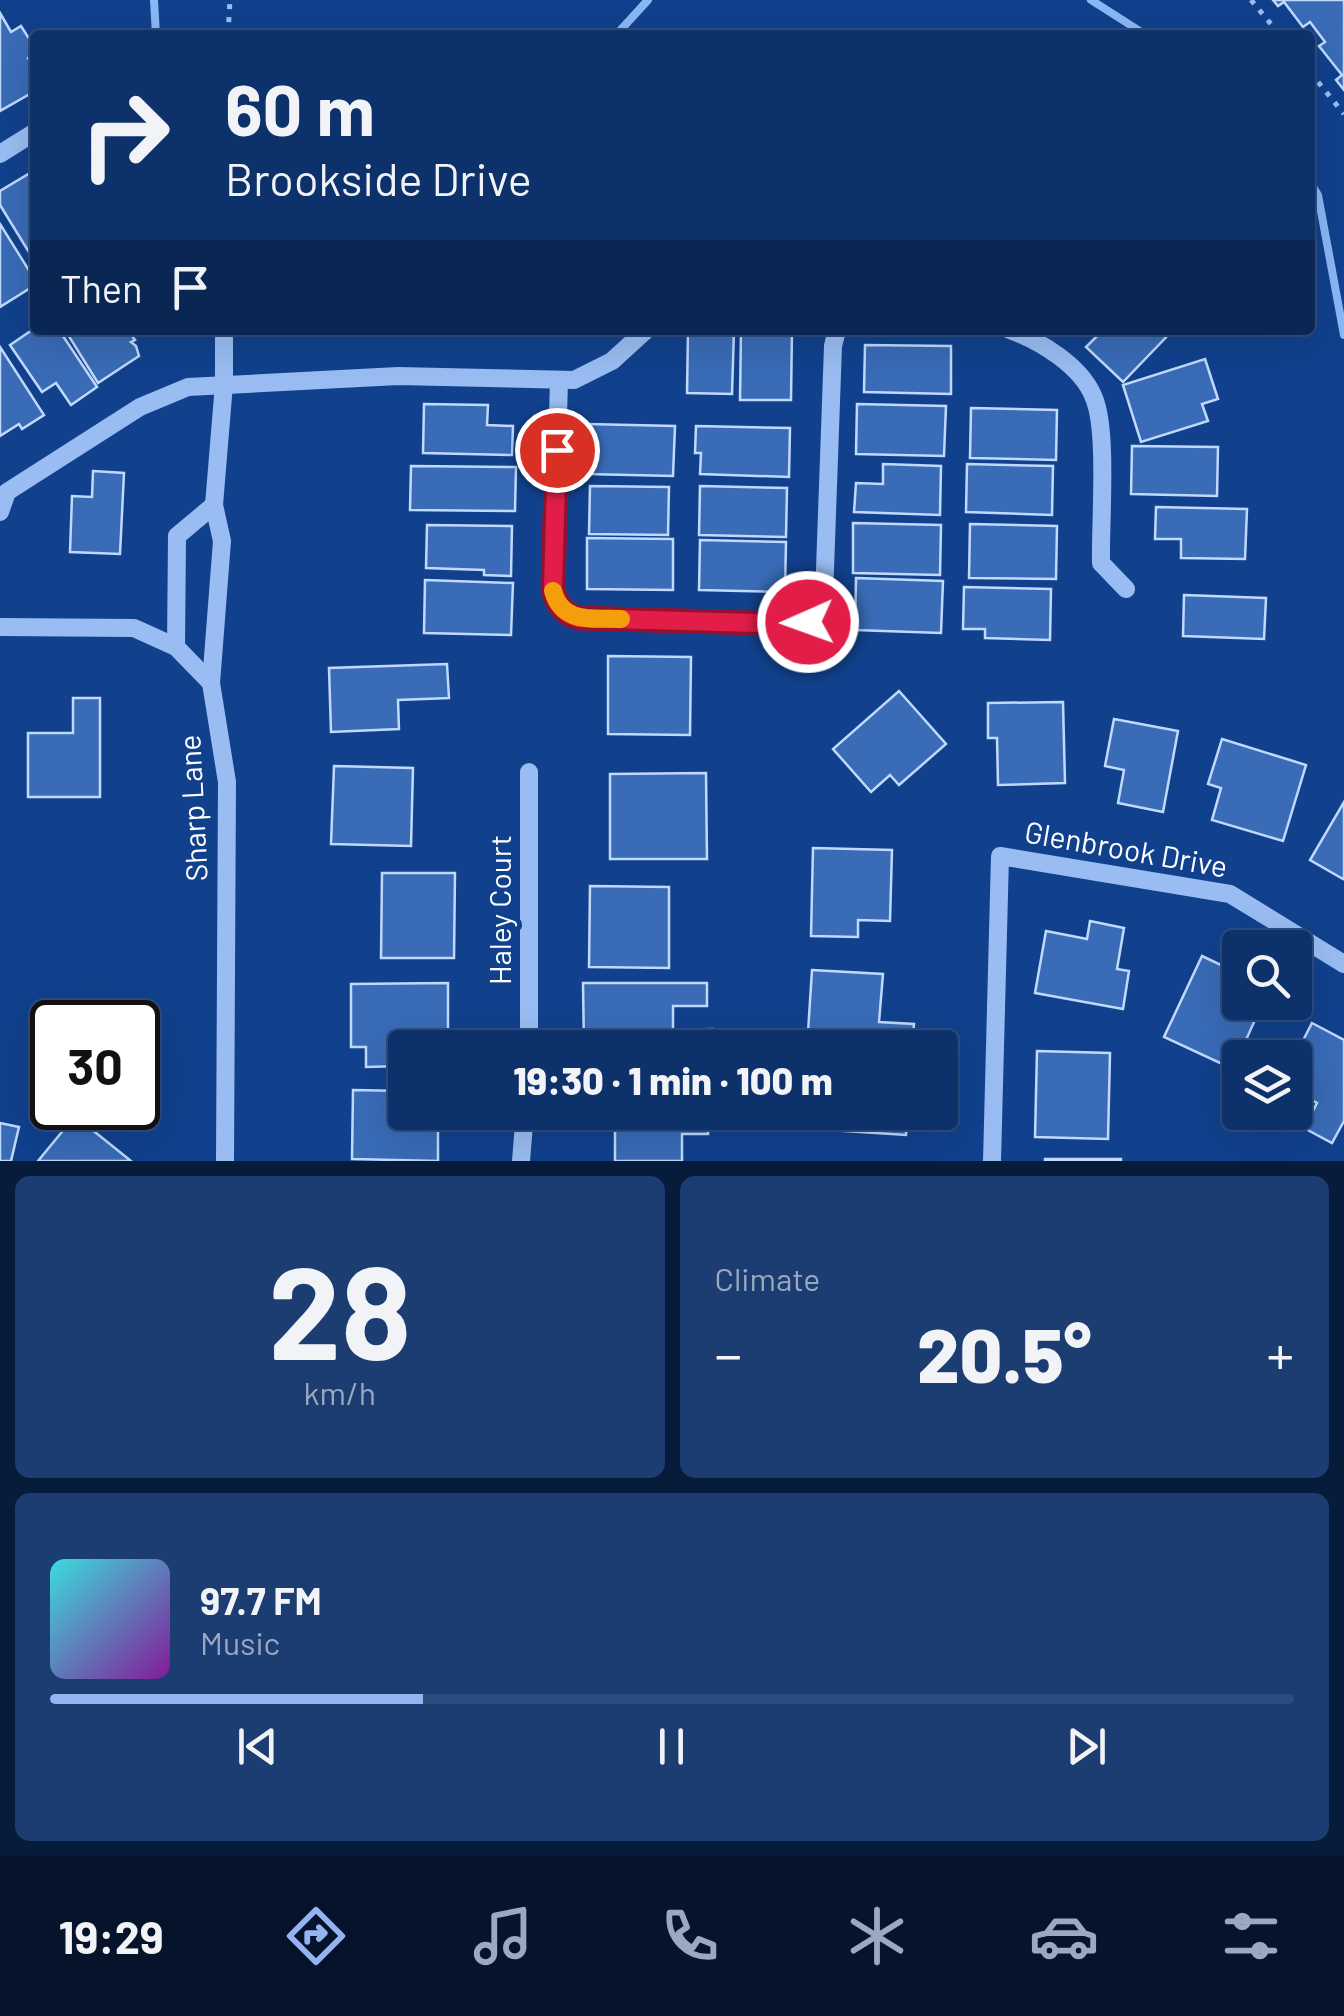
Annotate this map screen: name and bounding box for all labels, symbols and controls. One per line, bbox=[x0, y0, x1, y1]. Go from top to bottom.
text: 60 m bbox=[225, 66, 375, 150]
icon: right bbox=[60, 70, 190, 200]
text: Brookside Drive bbox=[225, 151, 532, 205]
icon: arrive bbox=[163, 260, 218, 315]
text: Then bbox=[60, 265, 143, 311]
pin bbox=[515, 408, 600, 493]
icon: arrive bbox=[530, 423, 585, 478]
position arrow bbox=[756, 570, 860, 674]
street label: Sharp Lane bbox=[170, 734, 214, 882]
street label: Glenbrook Drive bbox=[1022, 812, 1230, 884]
street label: Haley Court bbox=[481, 835, 517, 985]
map controls bbox=[1222, 930, 1312, 1130]
button: search bbox=[1222, 930, 1312, 1020]
speed limit sign: 30 bbox=[30, 1000, 160, 1130]
button: layers bbox=[1222, 1040, 1312, 1130]
text: 19:30 · 1 min · 100 m bbox=[513, 1057, 833, 1103]
text: 28 bbox=[268, 1230, 411, 1386]
text: Climate bbox=[715, 1259, 820, 1297]
text: 20.5° bbox=[917, 1308, 1092, 1398]
text: − bbox=[715, 1320, 742, 1386]
text: + bbox=[1266, 1320, 1294, 1386]
text: km/h bbox=[304, 1373, 376, 1411]
text: 97.7 FM bbox=[200, 1577, 322, 1623]
text: Music bbox=[200, 1623, 280, 1661]
icon: previous bbox=[230, 1719, 285, 1774]
icon: pause bbox=[644, 1719, 699, 1774]
icon: next bbox=[1059, 1719, 1114, 1774]
icon: directions bbox=[281, 1901, 351, 1971]
icon: music bbox=[468, 1901, 538, 1971]
icon: phone bbox=[655, 1901, 725, 1971]
icon: climate bbox=[842, 1901, 912, 1971]
icon: car bbox=[1029, 1901, 1099, 1971]
icon: filters bbox=[1216, 1901, 1286, 1971]
text: 19:29 bbox=[58, 1909, 164, 1963]

